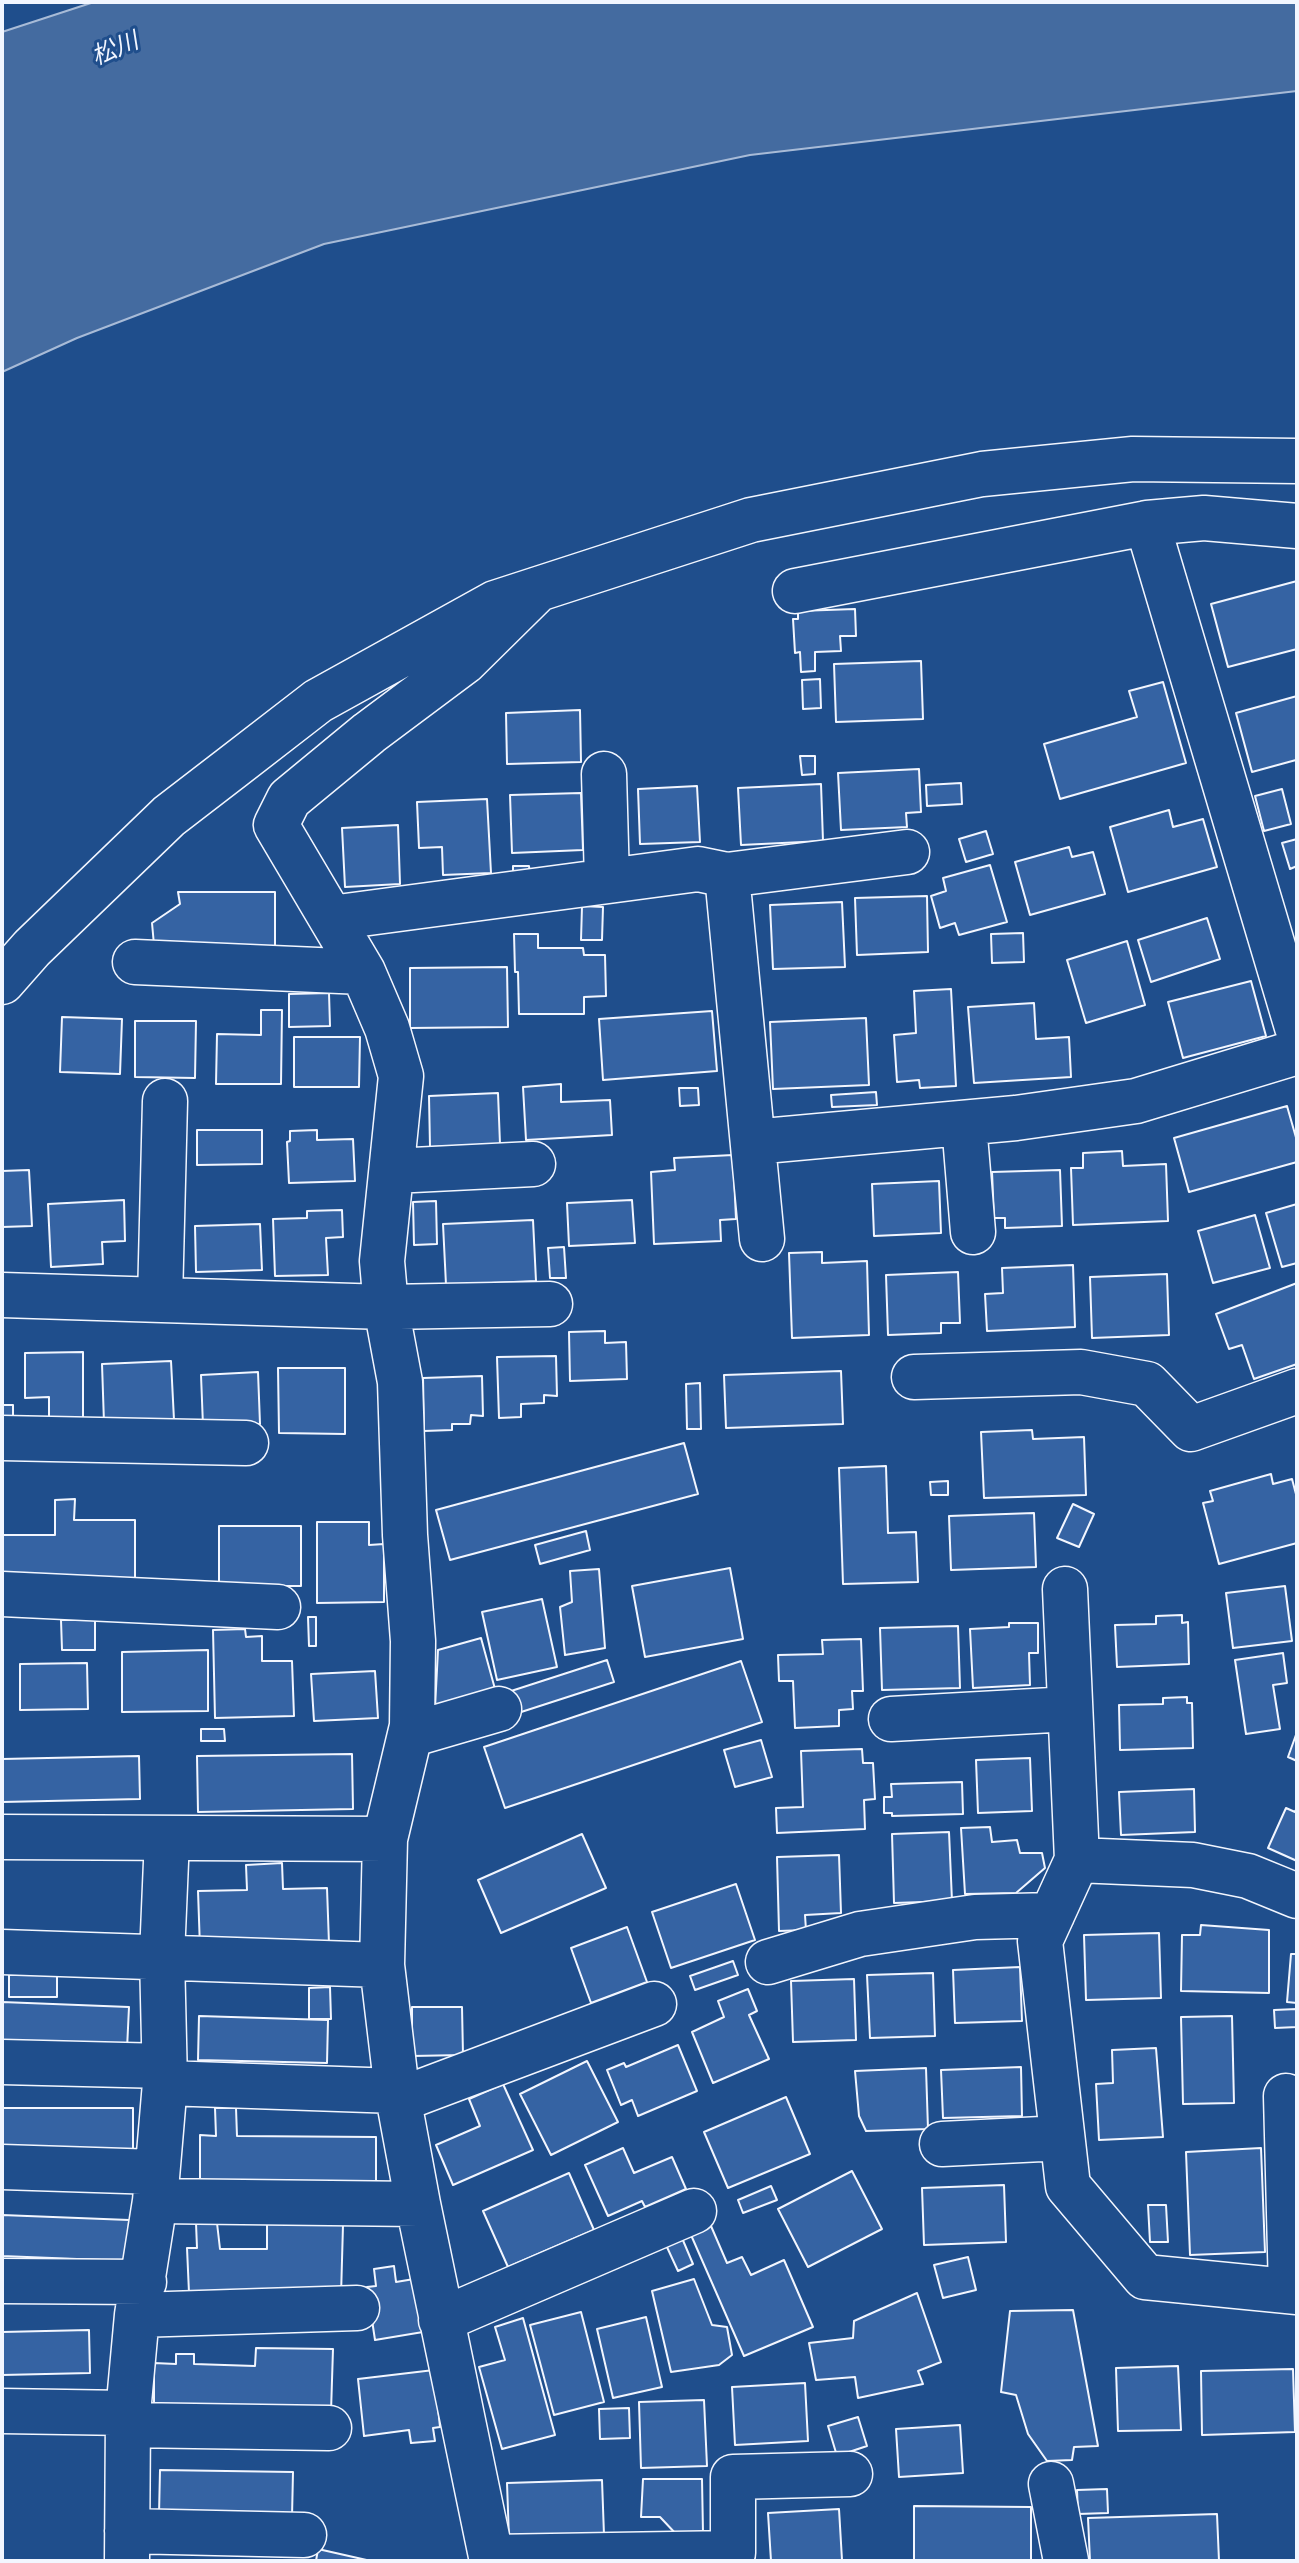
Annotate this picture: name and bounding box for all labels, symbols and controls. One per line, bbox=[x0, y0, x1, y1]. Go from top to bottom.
water label: 松川 bbox=[87, 26, 143, 72]

